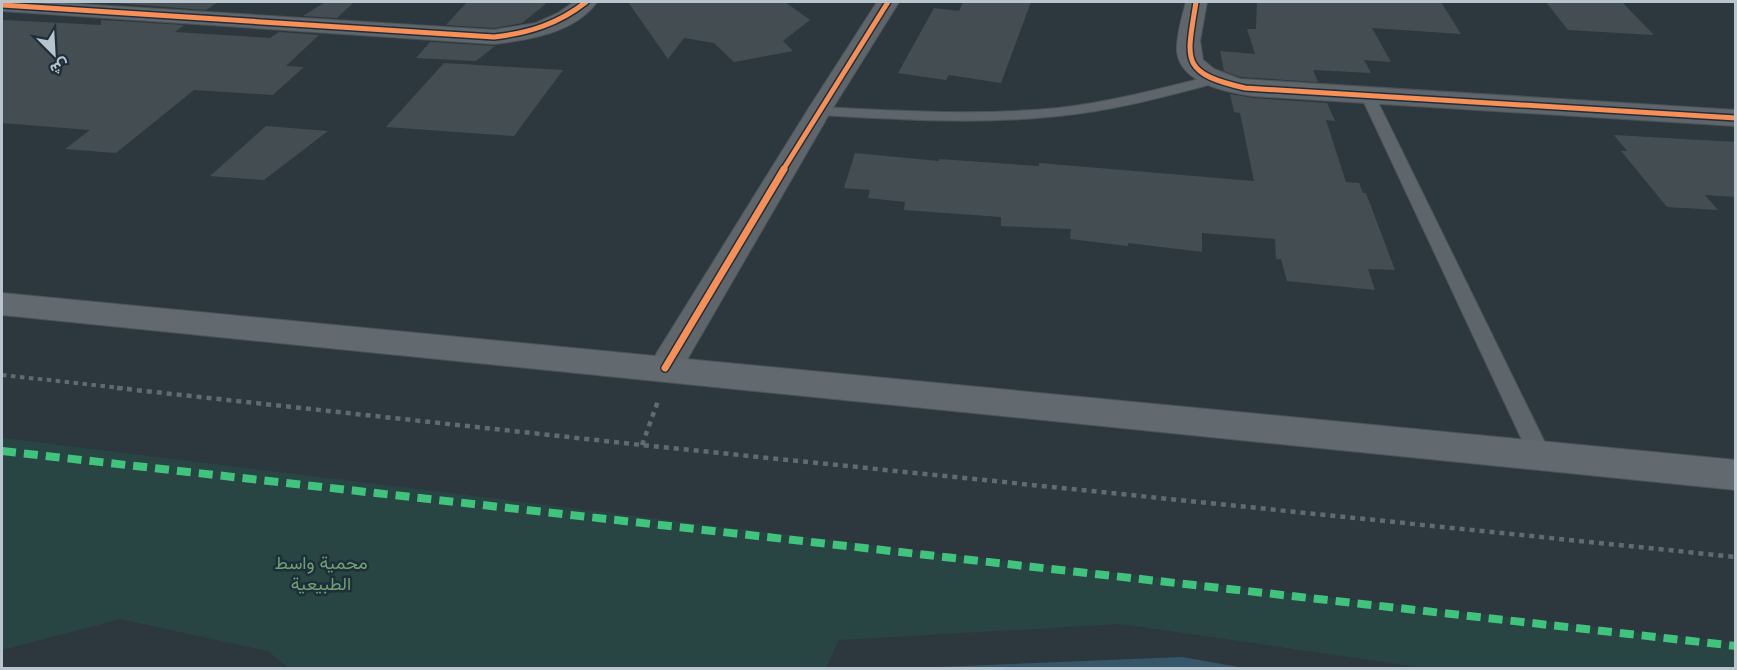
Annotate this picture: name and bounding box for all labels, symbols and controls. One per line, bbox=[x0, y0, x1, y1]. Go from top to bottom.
north arrow bbox=[24, 24, 84, 84]
text: ش bbox=[47, 55, 72, 79]
park label: محمية واسط الطبيعية bbox=[274, 553, 368, 594]

